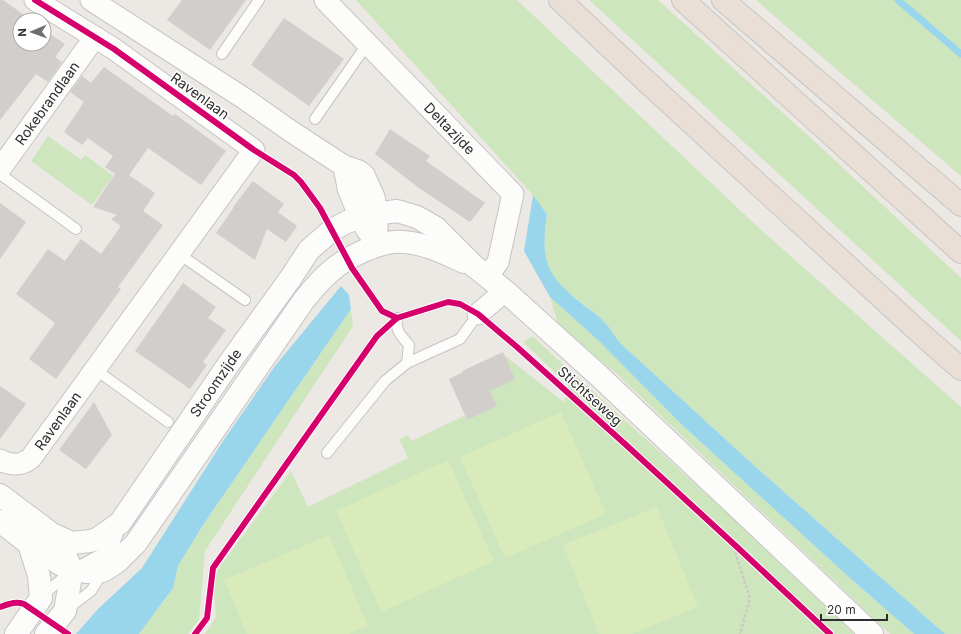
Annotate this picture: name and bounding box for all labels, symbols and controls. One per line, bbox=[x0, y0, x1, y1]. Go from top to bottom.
north arrow bbox=[12, 12, 52, 52]
text: N bbox=[15, 28, 29, 37]
street label: Rokebrandlaan bbox=[11, 58, 83, 148]
street label: Ravenlaan bbox=[168, 69, 233, 122]
street label: Deltazijde bbox=[421, 99, 479, 158]
street label: Stroomzijde bbox=[186, 345, 245, 420]
street label: Stichtseweg bbox=[555, 362, 626, 429]
street label: Ravenlaan bbox=[31, 388, 84, 453]
scale bar bbox=[821, 596, 887, 622]
text: 20 m bbox=[827, 602, 856, 617]

